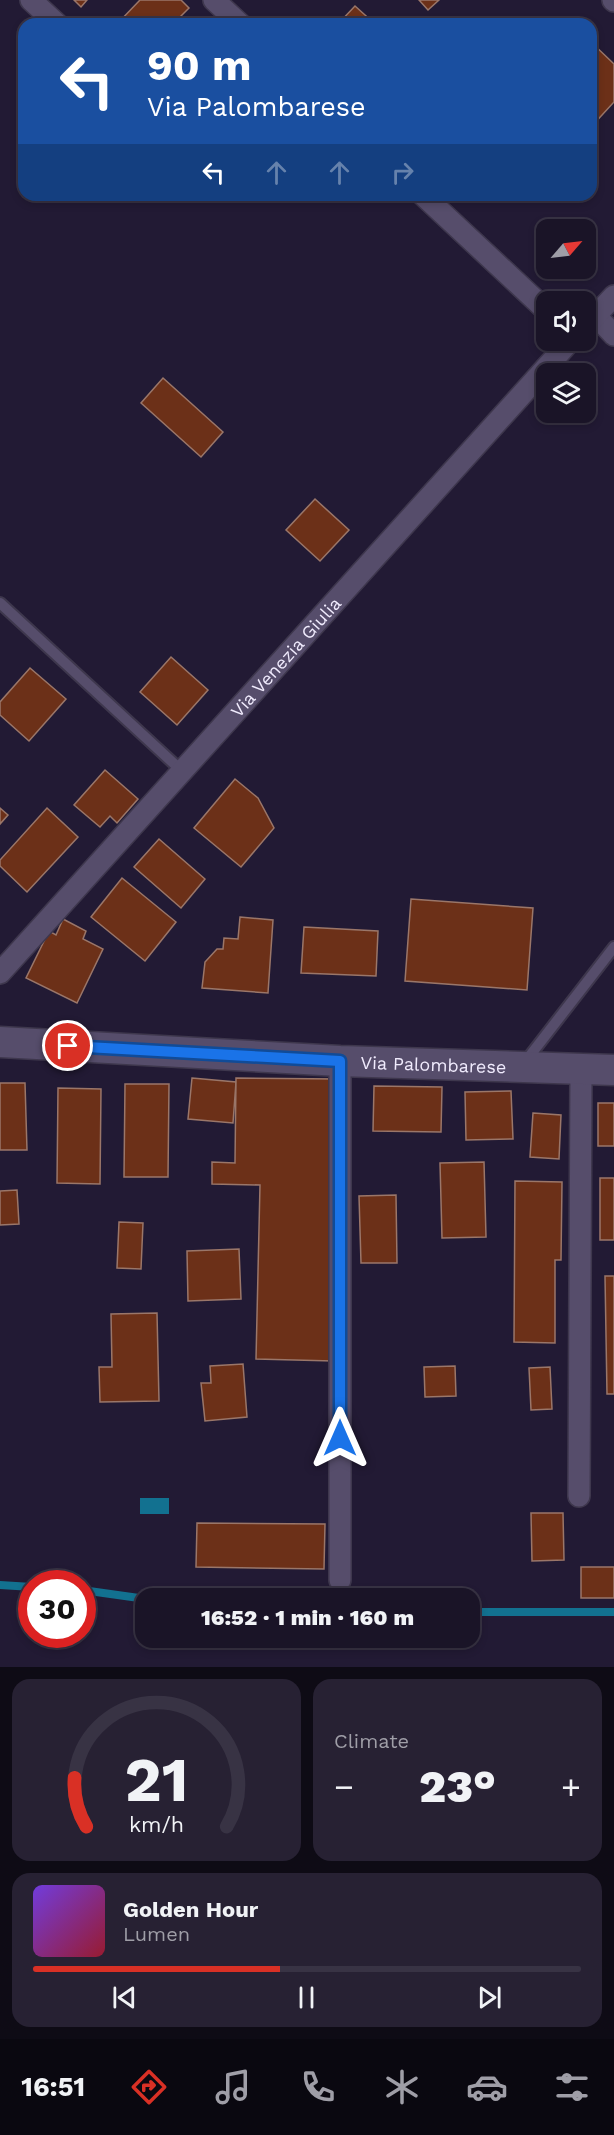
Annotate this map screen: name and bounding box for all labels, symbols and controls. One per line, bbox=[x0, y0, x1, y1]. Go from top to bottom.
text: 90 m bbox=[147, 41, 251, 90]
icon: left bbox=[48, 42, 126, 120]
text: Via Palombarese bbox=[147, 91, 366, 123]
icon: left bbox=[197, 156, 230, 189]
icon: ahead bbox=[260, 156, 293, 189]
icon: ahead bbox=[323, 156, 356, 189]
icon: right bbox=[386, 156, 419, 189]
north arrow bbox=[536, 219, 596, 279]
map controls bbox=[536, 219, 596, 423]
button: sound bbox=[536, 291, 596, 351]
button: layers bbox=[536, 363, 596, 423]
street label: Via Venezia Giulia bbox=[226, 592, 345, 721]
pin bbox=[42, 1020, 93, 1071]
icon: arrive bbox=[51, 1029, 84, 1062]
street label: Via Palombarese bbox=[360, 1051, 507, 1077]
position arrow bbox=[308, 1406, 372, 1470]
speed limit sign: 30 bbox=[18, 1570, 96, 1648]
text: 16:52 · 1 min · 160 m bbox=[201, 1605, 414, 1630]
text: Climate bbox=[334, 1729, 409, 1753]
text: 21 bbox=[124, 1743, 189, 1816]
text: 23° bbox=[419, 1760, 496, 1813]
text: − bbox=[334, 1767, 354, 1806]
text: + bbox=[561, 1767, 581, 1806]
text: km/h bbox=[129, 1812, 184, 1837]
text: Golden Hour bbox=[123, 1897, 258, 1922]
text: Lumen bbox=[123, 1922, 190, 1946]
icon: previous bbox=[108, 1981, 141, 2014]
icon: pause bbox=[290, 1981, 323, 2014]
icon: next bbox=[473, 1981, 506, 2014]
icon: directions bbox=[128, 2066, 170, 2108]
icon: music bbox=[212, 2066, 254, 2108]
icon: phone bbox=[297, 2066, 339, 2108]
icon: climate bbox=[381, 2066, 423, 2108]
icon: car bbox=[466, 2066, 508, 2108]
icon: filters bbox=[551, 2066, 593, 2108]
text: 16:51 bbox=[21, 2071, 85, 2103]

